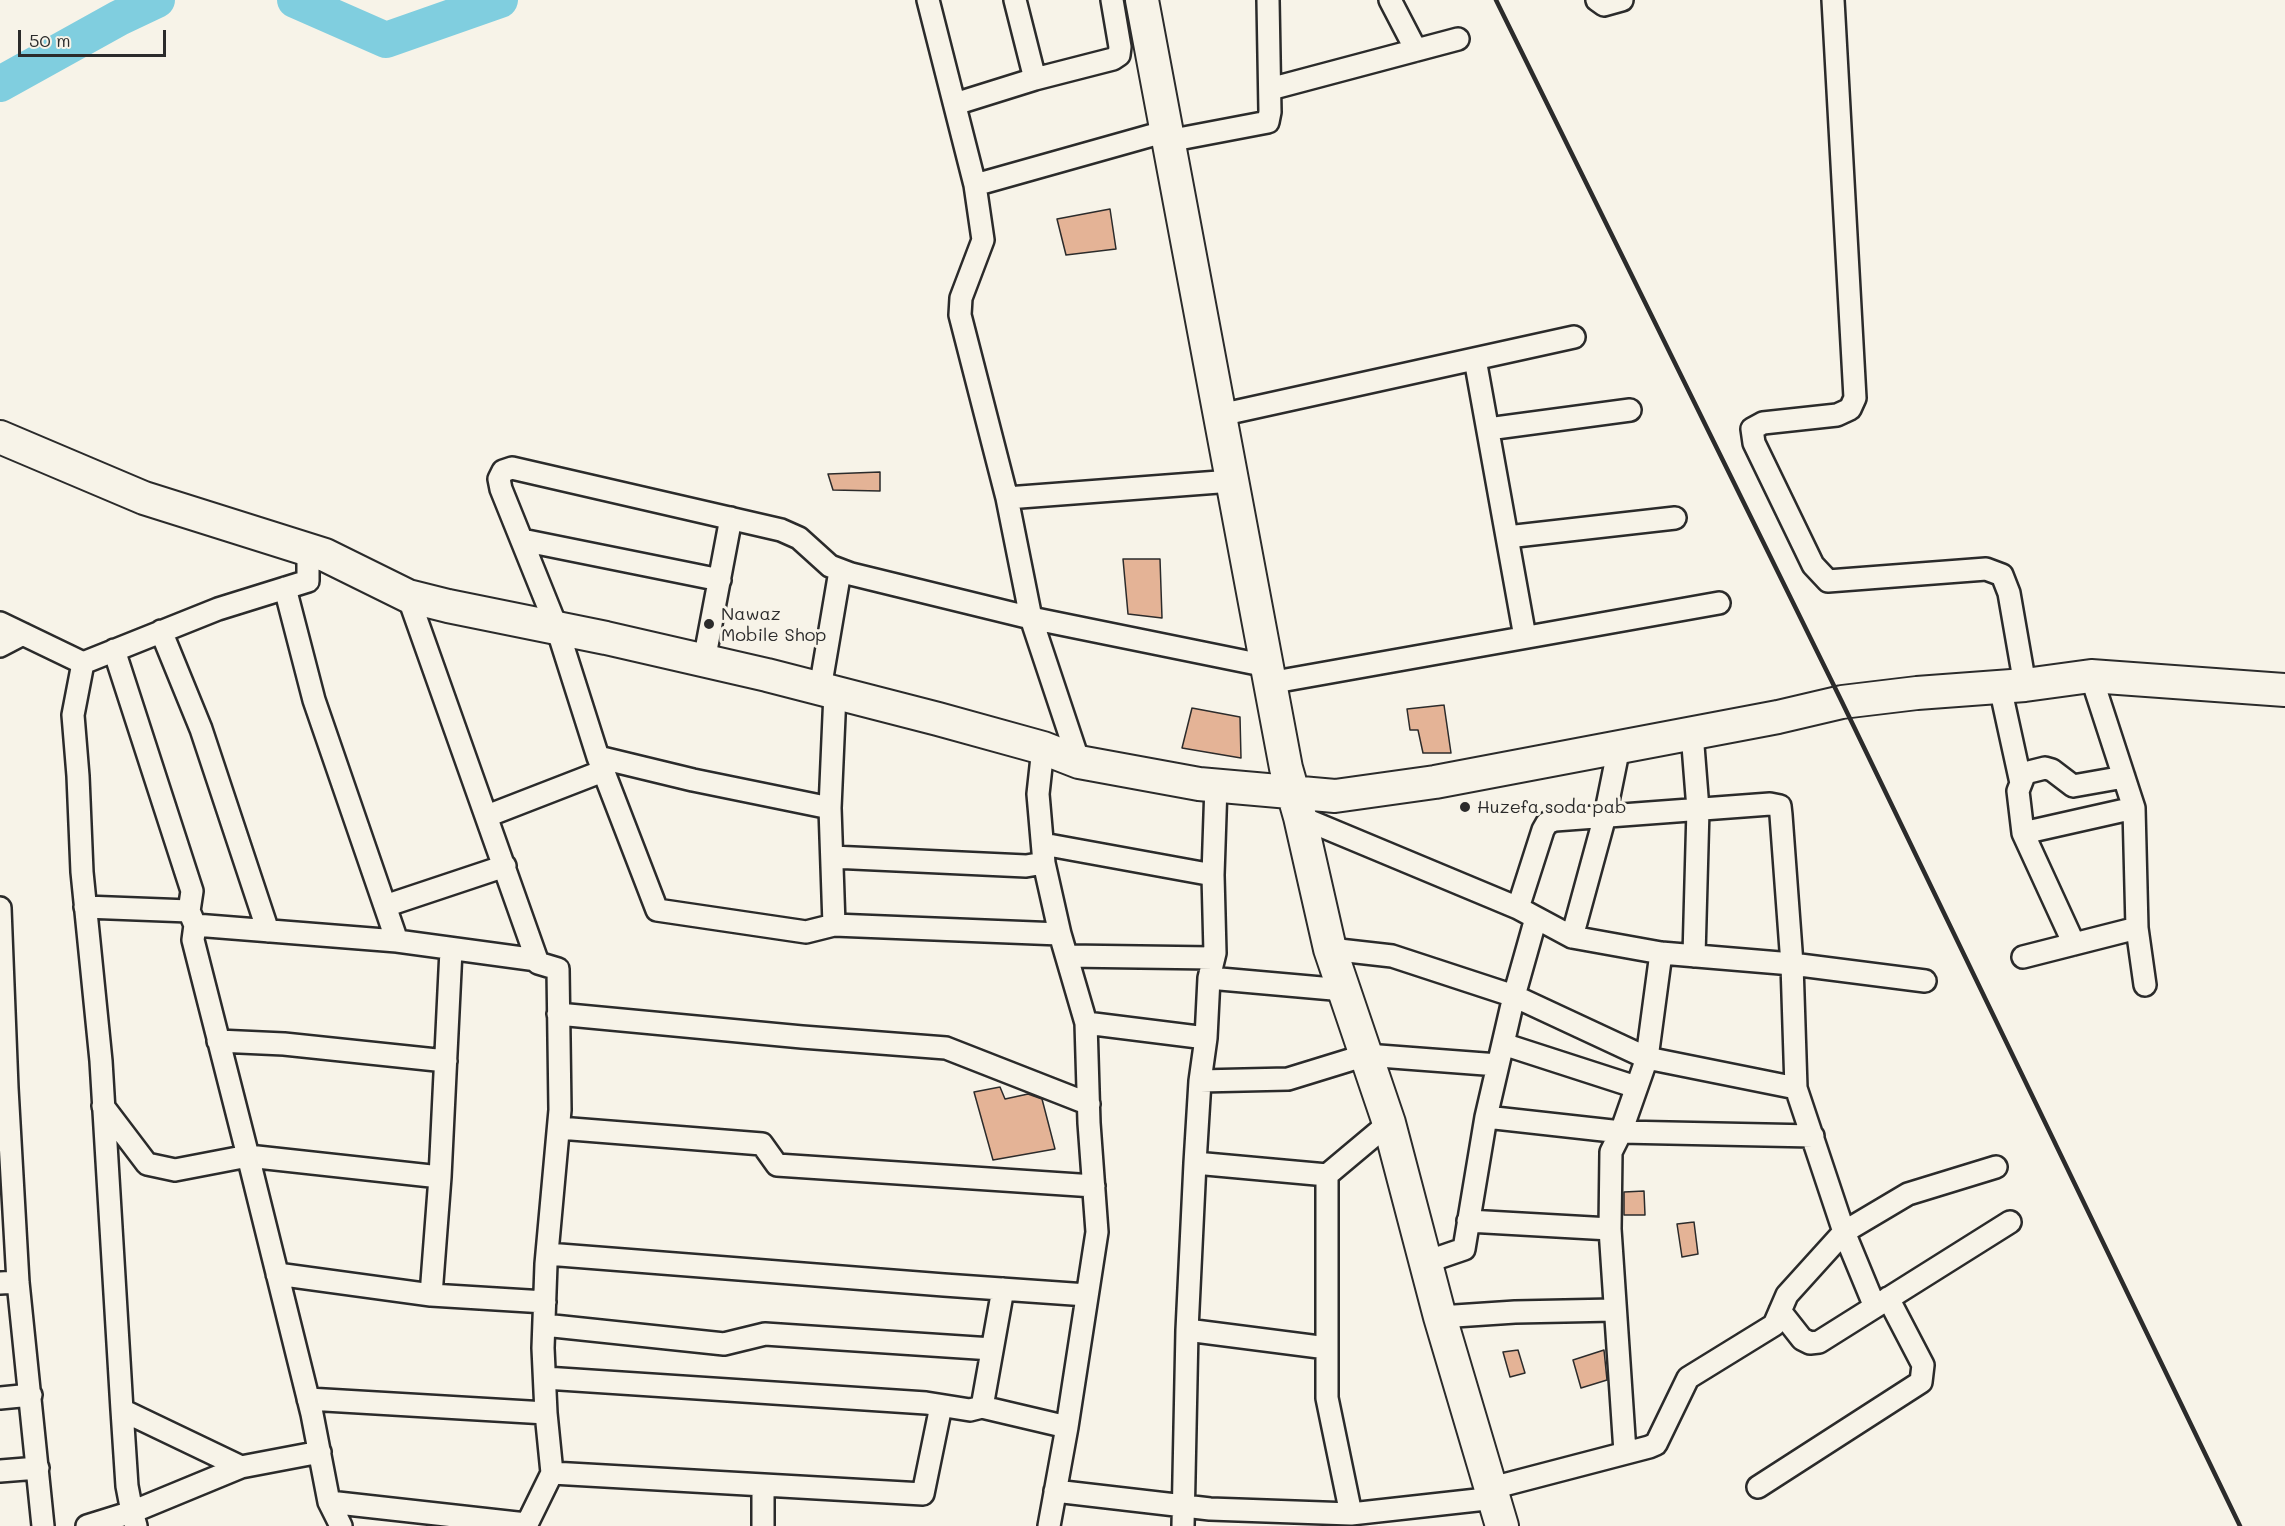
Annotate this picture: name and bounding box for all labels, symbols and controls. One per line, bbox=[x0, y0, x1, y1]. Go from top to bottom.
scale bar bbox=[21, 18, 170, 56]
text: 50 m bbox=[29, 28, 71, 52]
place label: Nawaz Mobile Shop bbox=[721, 603, 826, 646]
marker: Nawaz Mobile Shop bbox=[702, 617, 716, 631]
place label: Huzefa soda pab bbox=[1477, 796, 1626, 818]
marker: Huzefa soda pab bbox=[1458, 800, 1472, 814]

